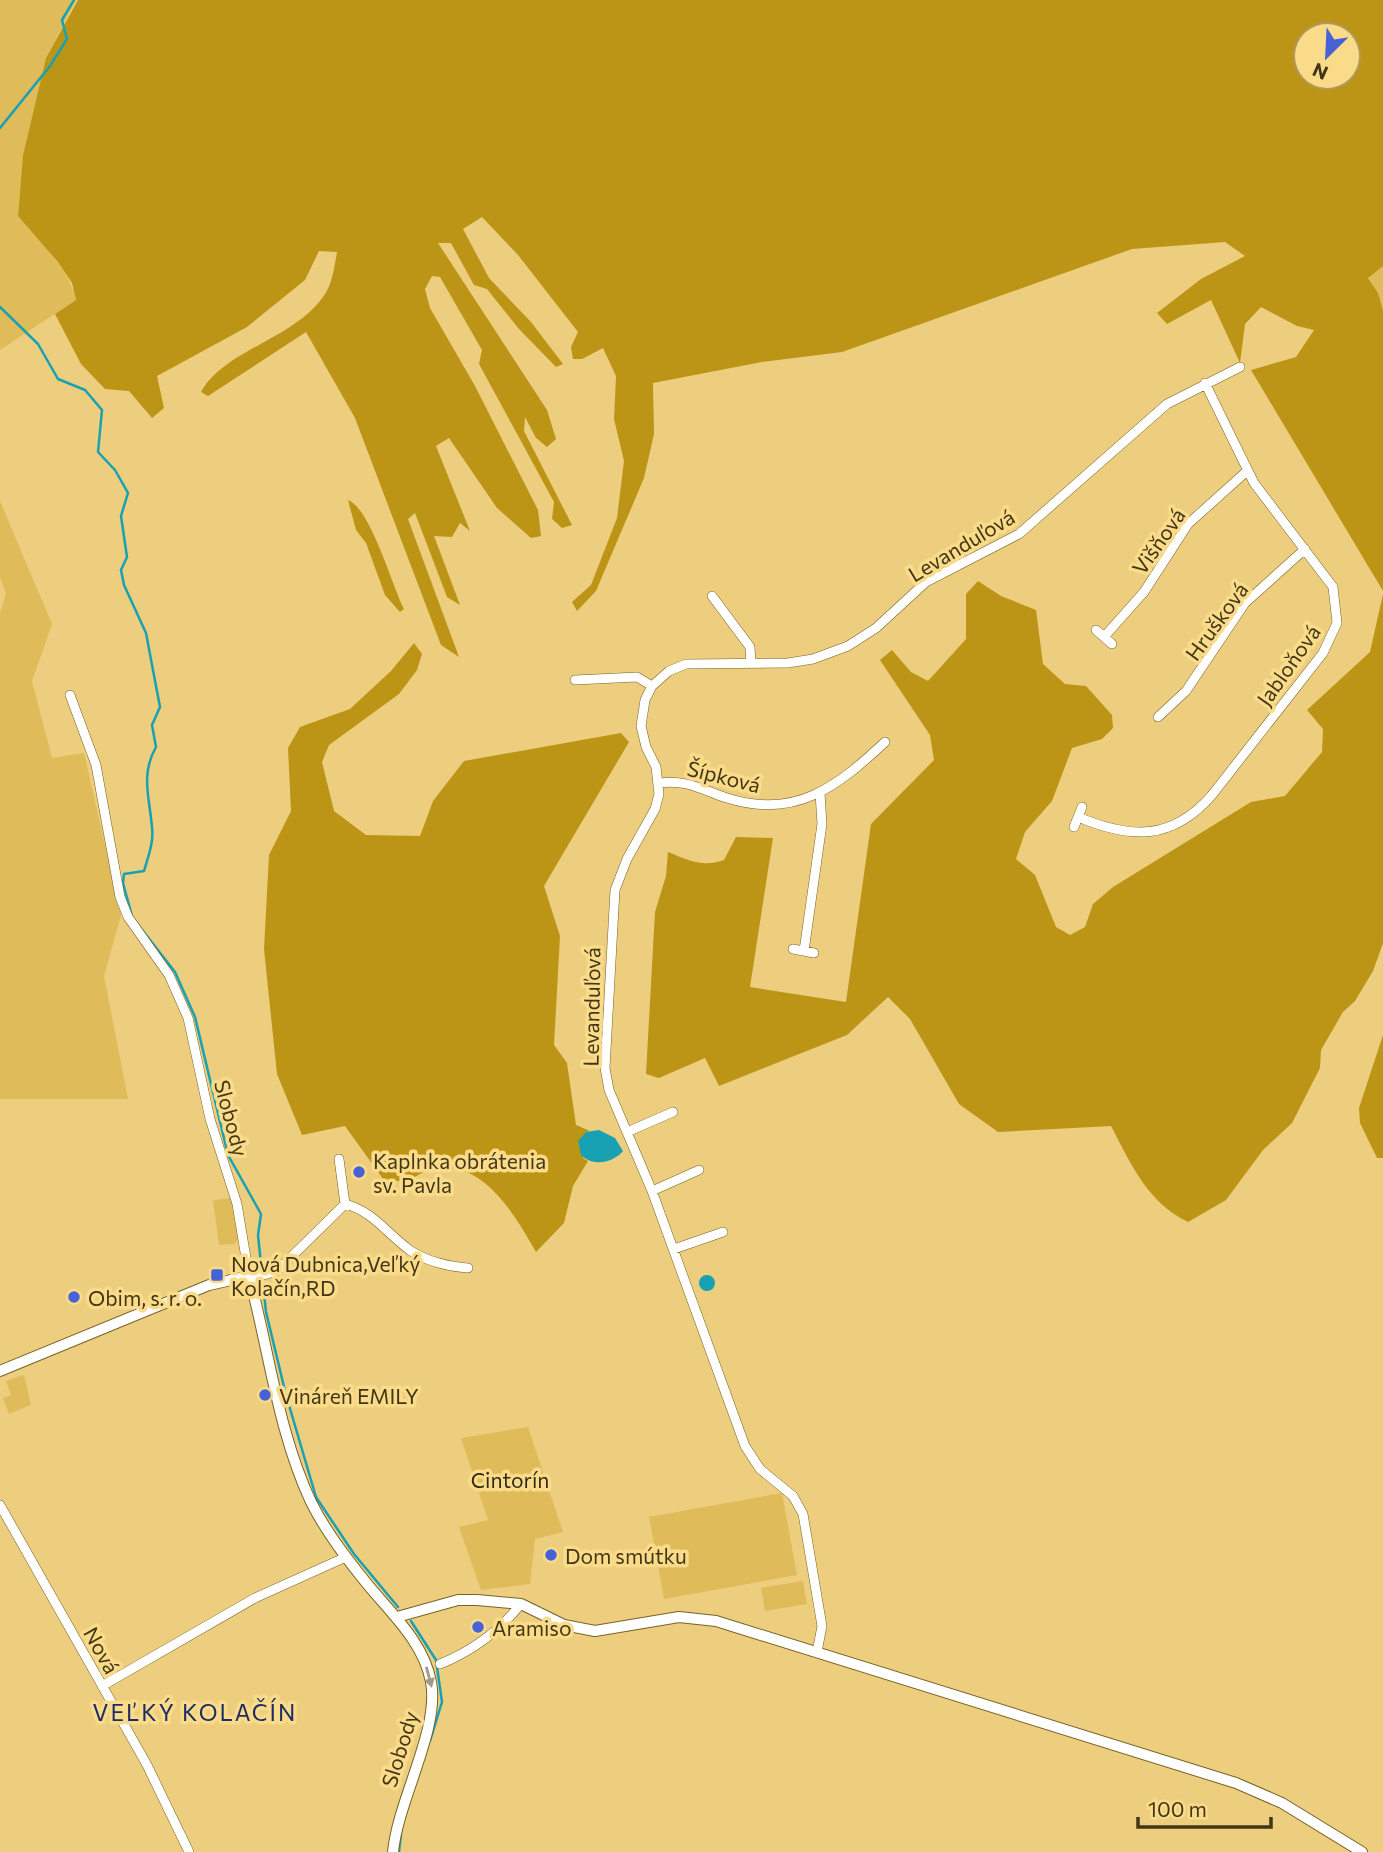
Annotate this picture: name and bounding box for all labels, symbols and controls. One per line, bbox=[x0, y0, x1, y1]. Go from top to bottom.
north arrow bbox=[1292, 21, 1362, 91]
text: N bbox=[1309, 59, 1331, 85]
street label: Višňová bbox=[1126, 503, 1190, 579]
street label: Levanduľová bbox=[903, 504, 1019, 586]
street label: Hrušková bbox=[1179, 577, 1253, 665]
street label: Jabloňová bbox=[1251, 620, 1325, 710]
street label: Šípková bbox=[685, 755, 763, 797]
street label: Levanduľová bbox=[577, 947, 605, 1067]
street label: Slobody bbox=[210, 1077, 254, 1159]
place label: Kaplnka obrátenia sv. Pavla bbox=[373, 1148, 546, 1197]
marker: Kaplnka obrátenia sv. Pavla bbox=[351, 1164, 367, 1180]
place label: Nová Dubnica,Veľký Kolačín,RD bbox=[231, 1251, 421, 1300]
marker: Nová Dubnica,Veľký Kolačín,RD bbox=[209, 1267, 225, 1283]
place label: Obim, s. r. o. bbox=[88, 1285, 202, 1310]
marker: Obim, s. r. o. bbox=[66, 1289, 82, 1305]
place label: Vináreň EMILY bbox=[279, 1383, 419, 1408]
marker: Vináreň EMILY bbox=[257, 1387, 273, 1403]
park label: Cintorín bbox=[471, 1467, 549, 1492]
place label: Dom smútku bbox=[565, 1543, 687, 1568]
marker: Dom smútku bbox=[543, 1547, 559, 1563]
place label: Aramiso bbox=[492, 1615, 571, 1640]
marker: Aramiso bbox=[470, 1619, 486, 1635]
street label: Nová bbox=[79, 1622, 125, 1678]
one-way arrow bbox=[424, 1666, 435, 1688]
district label: VEĽKÝ KOLAČÍN bbox=[93, 1698, 297, 1726]
street label: Slobody bbox=[376, 1708, 422, 1790]
scale bar bbox=[1138, 1786, 1271, 1830]
text: 100 m bbox=[1148, 1796, 1207, 1821]

